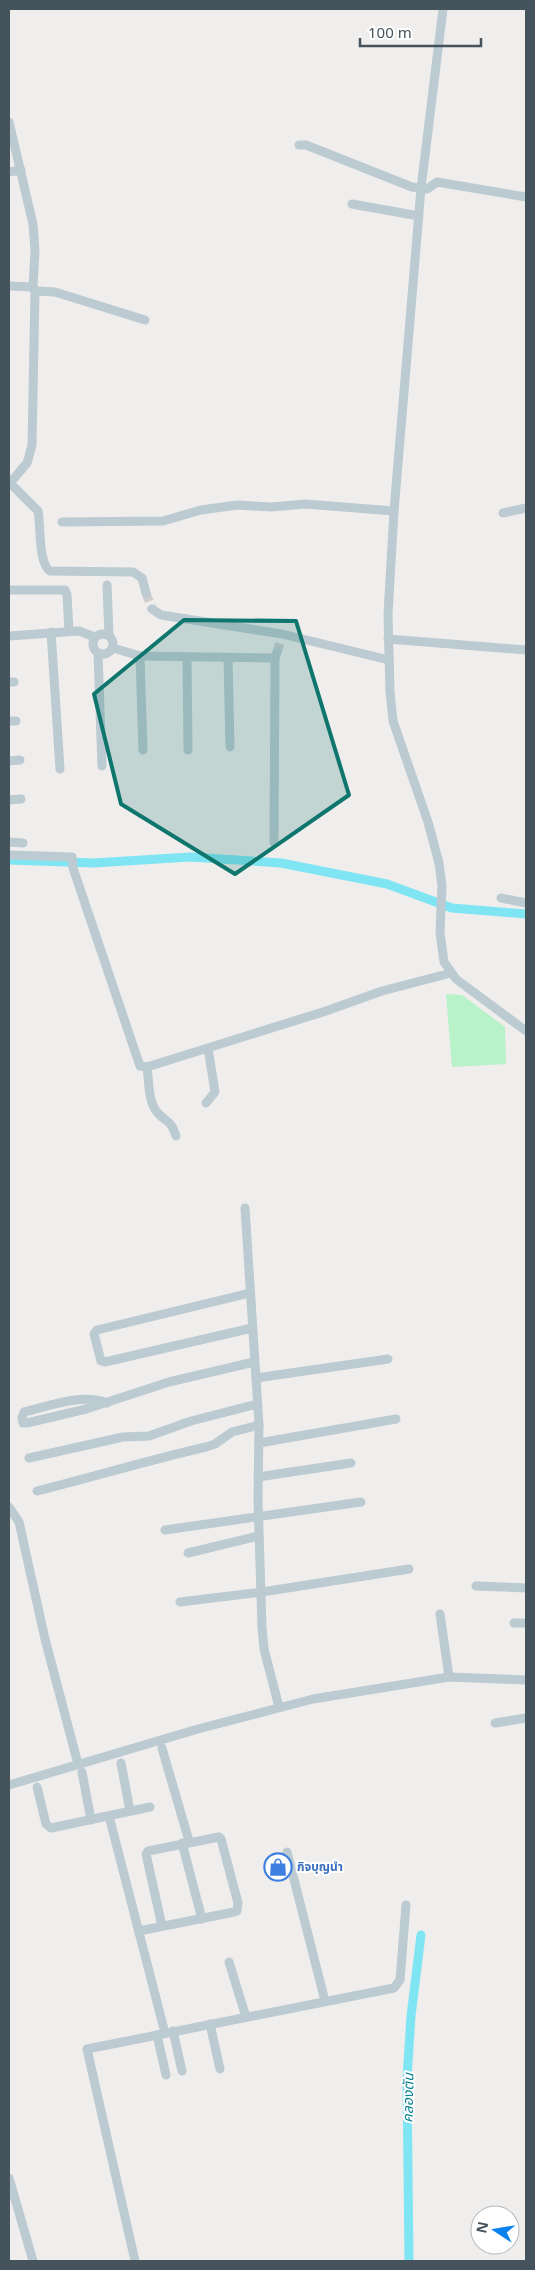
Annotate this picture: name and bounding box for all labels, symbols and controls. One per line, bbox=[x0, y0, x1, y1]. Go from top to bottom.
scale bar bbox=[360, 15, 481, 47]
text: 100 m bbox=[368, 22, 412, 42]
shop icon: กิจบุญนำ bbox=[263, 1852, 293, 1882]
place label: กิจบุญนำ bbox=[297, 1858, 343, 1875]
water label: คลองตัน bbox=[398, 2072, 417, 2123]
north arrow bbox=[470, 2205, 520, 2255]
text: N bbox=[471, 2220, 492, 2235]

